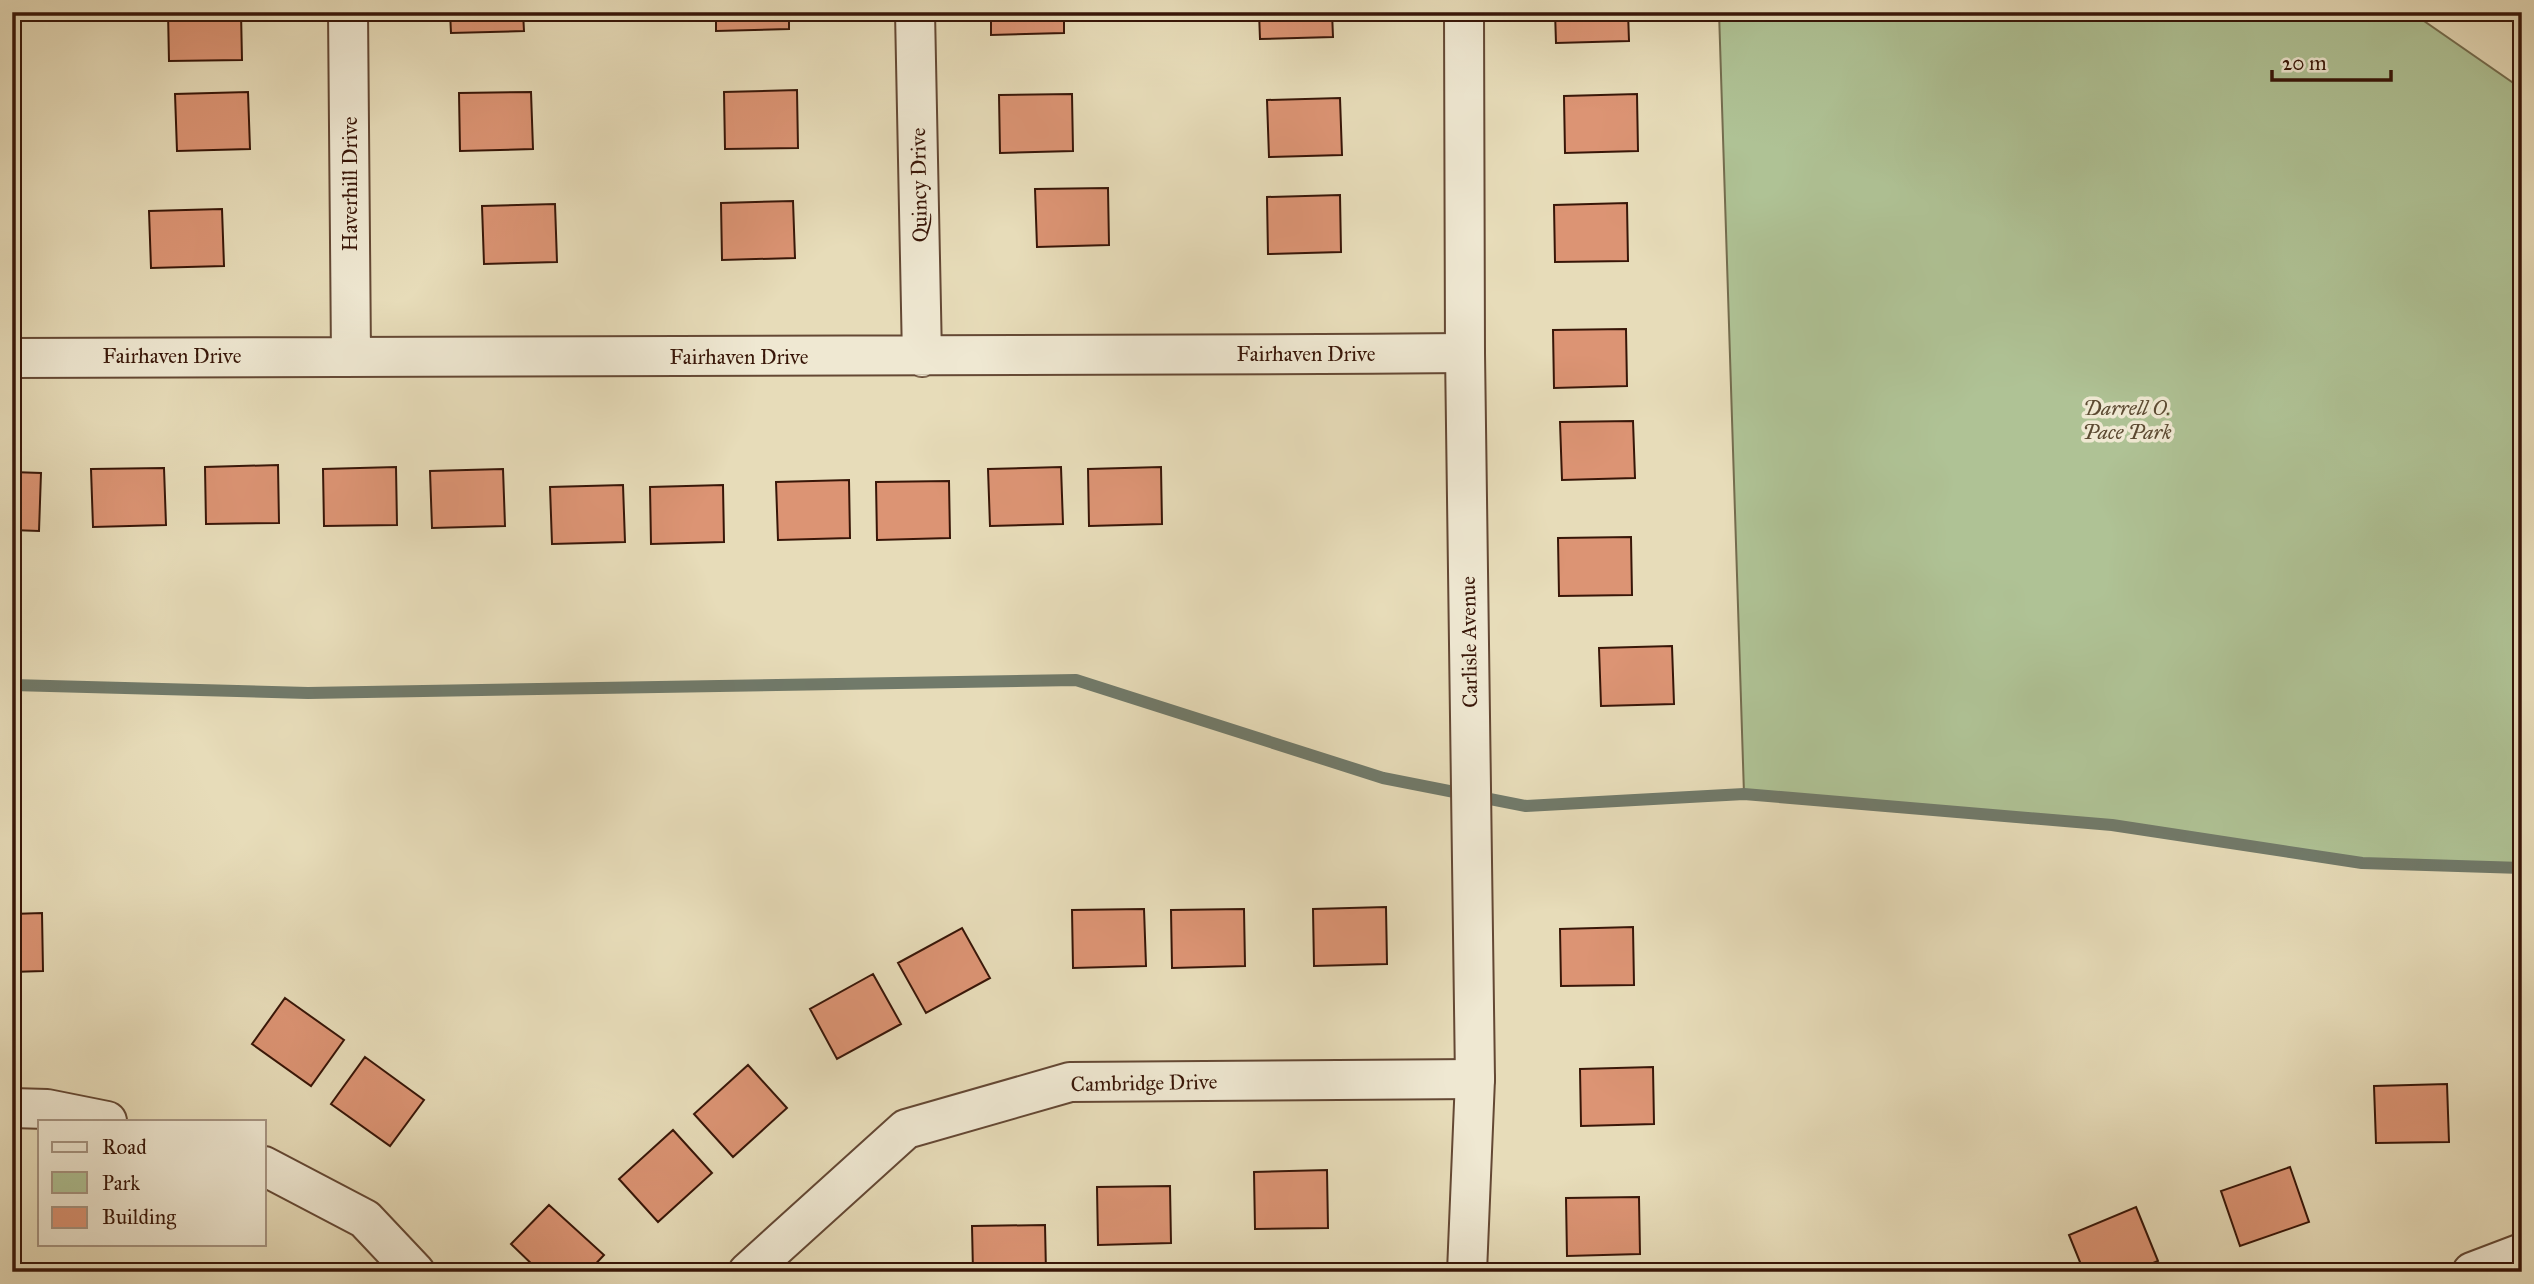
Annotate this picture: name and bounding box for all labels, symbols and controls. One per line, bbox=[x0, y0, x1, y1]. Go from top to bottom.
scale bar bbox=[2272, 38, 2390, 82]
text: 20 m bbox=[2282, 50, 2327, 76]
street label: Haverhill Drive bbox=[337, 116, 363, 252]
street label: Quincy Drive bbox=[905, 127, 933, 243]
street label: Fairhaven Drive bbox=[1237, 341, 1376, 367]
street label: Fairhaven Drive bbox=[103, 343, 242, 369]
street label: Fairhaven Drive bbox=[670, 344, 809, 370]
park label: Darrell O. Pace Park bbox=[2082, 395, 2172, 445]
street label: Carlisle Avenue bbox=[1455, 576, 1483, 708]
street label: Cambridge Drive bbox=[1071, 1069, 1218, 1097]
legend bbox=[38, 1120, 266, 1246]
text: Road bbox=[102, 1134, 147, 1160]
text: Park bbox=[102, 1170, 140, 1196]
text: Building bbox=[102, 1204, 176, 1230]

